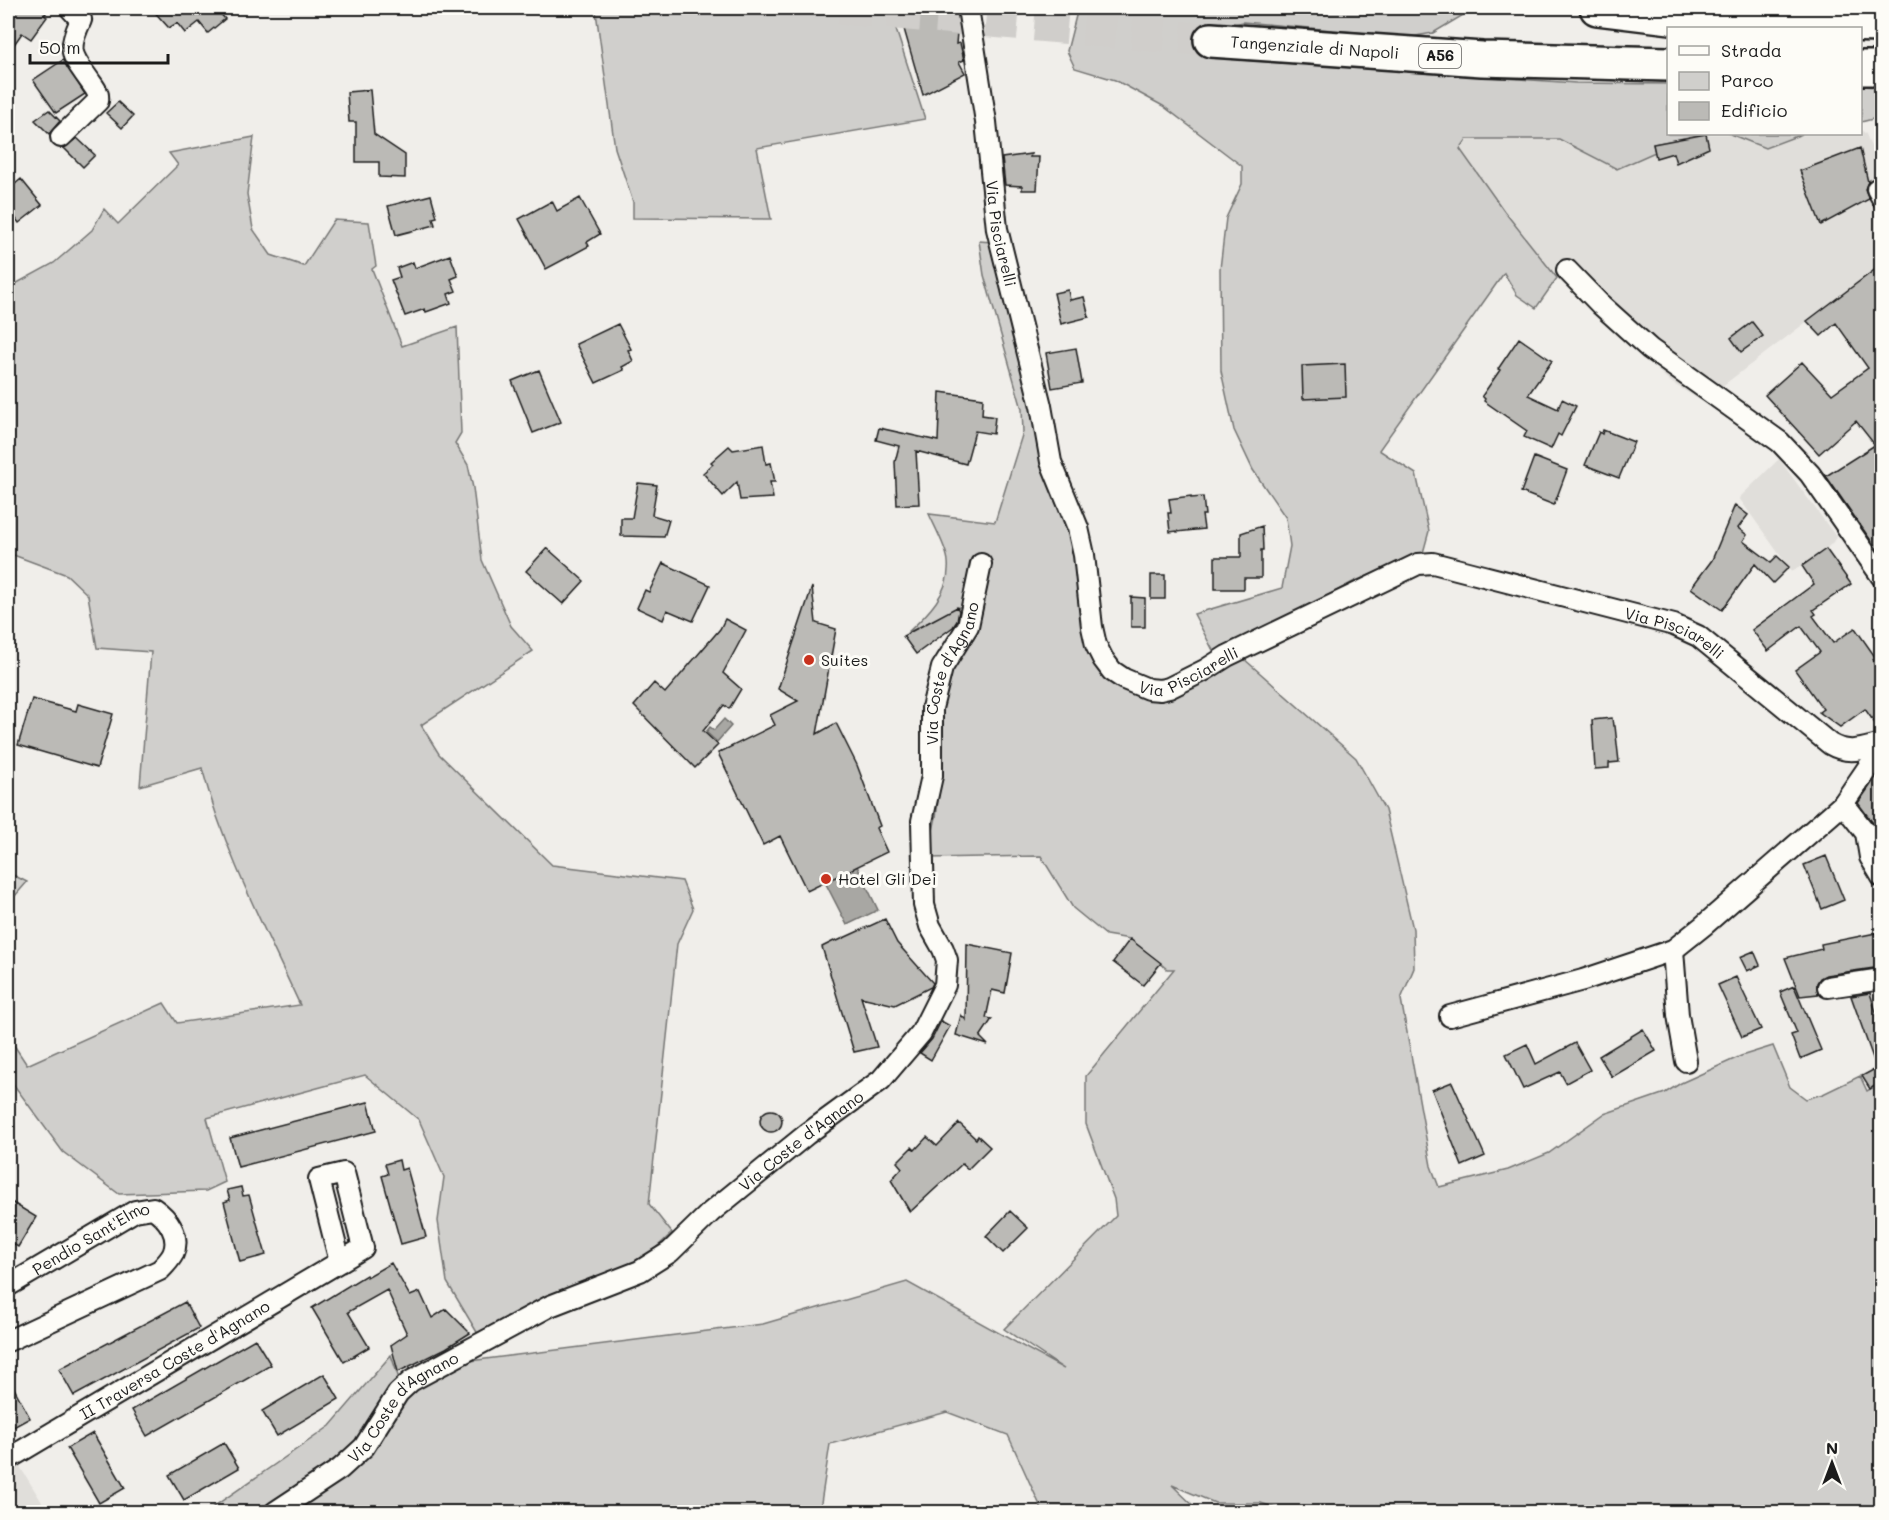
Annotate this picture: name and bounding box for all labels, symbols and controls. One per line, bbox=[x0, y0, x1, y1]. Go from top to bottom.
scale bar bbox=[30, 27, 168, 65]
legend bbox=[1667, 27, 1862, 135]
street label: Tangenziale di Napoli bbox=[1230, 30, 1400, 63]
text: 50 m bbox=[39, 35, 81, 59]
text: Strada bbox=[1721, 38, 1782, 62]
road number: A56 bbox=[1419, 44, 1461, 68]
text: Parco bbox=[1721, 68, 1774, 92]
text: Edificio bbox=[1721, 98, 1788, 122]
street label: Via Pisciarelli bbox=[982, 179, 1022, 289]
street label: Via Coste d'Agnano bbox=[921, 600, 983, 745]
street label: Via Pisciarelli bbox=[1622, 602, 1729, 663]
street label: Via Pisciarelli bbox=[1136, 641, 1241, 700]
place label: Suites bbox=[821, 649, 868, 670]
marker: Suites bbox=[802, 653, 816, 667]
place label: Hotel Gli Dei bbox=[838, 868, 937, 889]
marker: Hotel Gli Dei bbox=[819, 872, 833, 886]
street label: Via Coste d'Agnano bbox=[734, 1086, 867, 1195]
street label: Pendio Sant'Elmo bbox=[28, 1198, 151, 1279]
street label: II Traversa Coste d'Agnano bbox=[76, 1295, 273, 1424]
street label: Via Coste d'Agnano bbox=[343, 1347, 462, 1467]
north arrow bbox=[1802, 1433, 1862, 1493]
text: N bbox=[1826, 1437, 1838, 1458]

